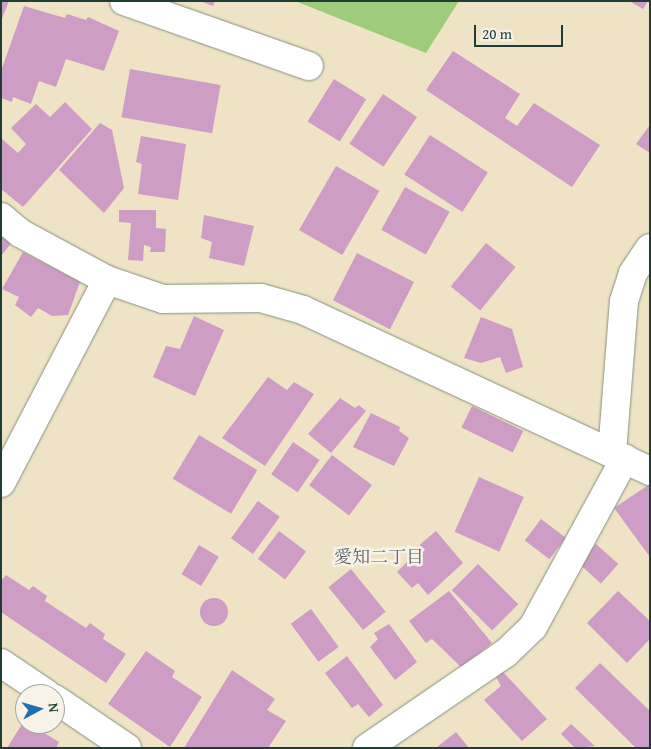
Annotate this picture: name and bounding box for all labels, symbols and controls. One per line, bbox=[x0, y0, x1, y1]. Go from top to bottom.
scale bar bbox=[476, 15, 565, 47]
text: 20 m bbox=[482, 23, 512, 44]
district label: 愛知二丁目 bbox=[334, 546, 424, 568]
north arrow bbox=[15, 684, 65, 734]
text: N bbox=[43, 702, 64, 713]

